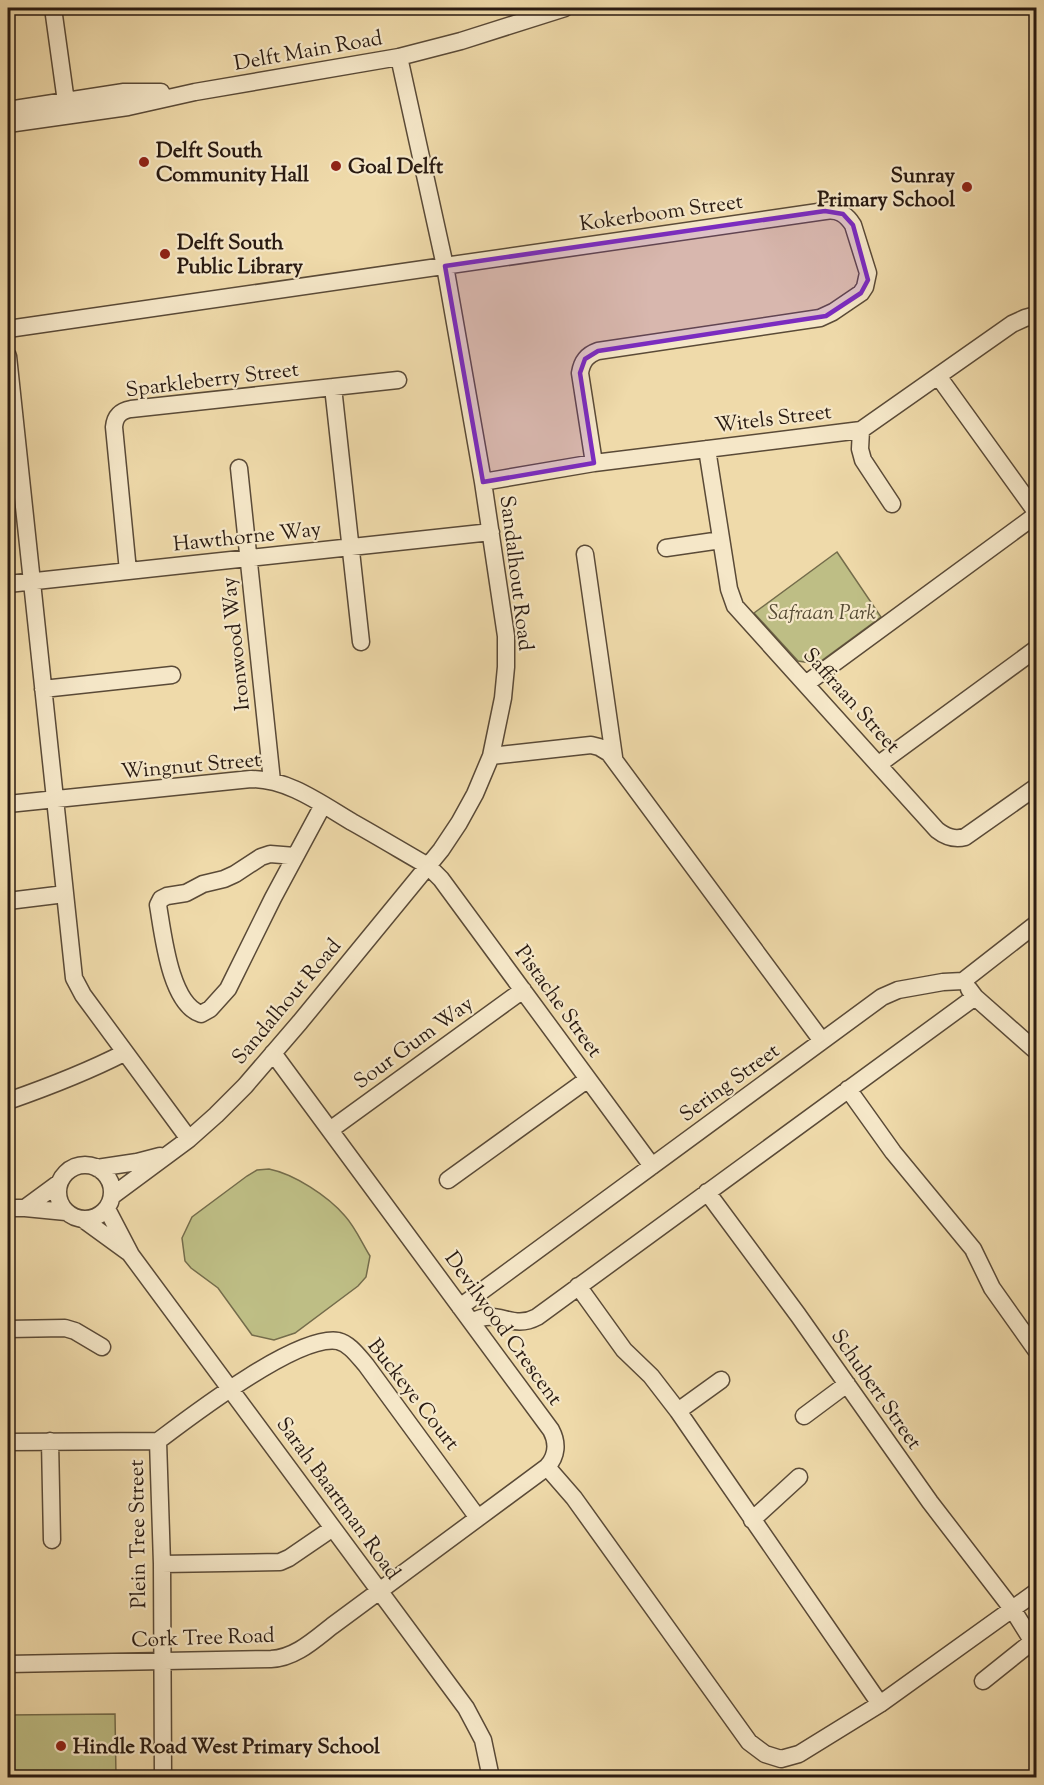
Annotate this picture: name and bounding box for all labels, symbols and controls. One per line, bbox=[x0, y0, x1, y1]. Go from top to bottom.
street label: Delft Main Road bbox=[232, 24, 385, 80]
place label: Delft South Community Hall bbox=[156, 137, 309, 191]
place label: Goal Delft bbox=[348, 153, 444, 183]
marker: Delft South Community Hall bbox=[137, 155, 151, 169]
marker: Goal Delft bbox=[329, 159, 343, 173]
place label: Sunray Primary School bbox=[817, 162, 956, 216]
marker: Sunray Primary School bbox=[960, 180, 974, 194]
street label: Kokerboom Street bbox=[578, 188, 745, 240]
place label: Delft South Public Library bbox=[177, 229, 304, 283]
marker: Delft South Public Library bbox=[158, 247, 172, 261]
street label: Sparkleberry Street bbox=[124, 355, 301, 406]
street label: Witels Street bbox=[713, 398, 833, 442]
street label: Sandalhout Road bbox=[491, 494, 539, 653]
street label: Hawthorne Way bbox=[172, 515, 323, 561]
street label: Ironwood Way bbox=[215, 575, 259, 712]
park label: Safraan Park bbox=[768, 599, 877, 629]
street label: Saffraan Street bbox=[795, 642, 906, 761]
street label: Wingnut Street bbox=[120, 746, 263, 788]
street label: Sandalhout Road bbox=[226, 933, 349, 1072]
street label: Pistache Street bbox=[506, 940, 608, 1065]
street label: Sour Gum Way bbox=[348, 990, 481, 1097]
street label: Sering Street bbox=[674, 1037, 786, 1130]
street label: Devilwood Crescent bbox=[436, 1246, 569, 1413]
street label: Schubert Street bbox=[823, 1324, 928, 1456]
street label: Buckeye Court bbox=[359, 1333, 466, 1457]
street label: Sarah Baartman Road bbox=[268, 1412, 407, 1587]
street label: Plein Tree Street bbox=[123, 1459, 155, 1609]
street label: Cork Tree Road bbox=[131, 1621, 275, 1656]
place label: Hindle Road West Primary School bbox=[73, 1733, 380, 1763]
marker: Hindle Road West Primary School bbox=[54, 1739, 68, 1753]

